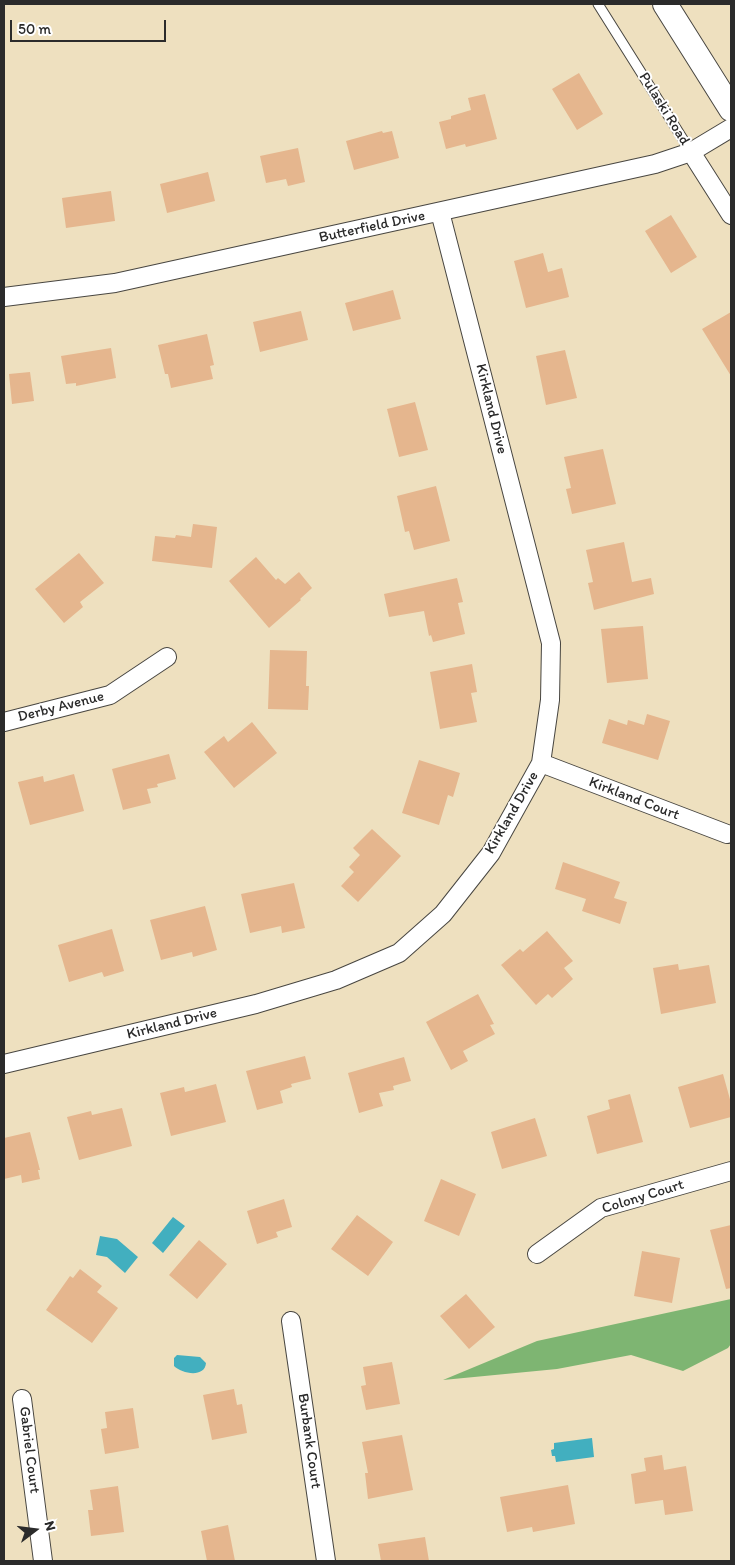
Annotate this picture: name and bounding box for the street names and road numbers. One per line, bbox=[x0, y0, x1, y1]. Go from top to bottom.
street label: Pulaski Road bbox=[635, 69, 693, 149]
street label: Butterfield Drive bbox=[317, 207, 427, 247]
street label: Kirkland Drive bbox=[471, 362, 511, 456]
street label: Derby Avenue bbox=[16, 688, 106, 726]
street label: Kirkland Drive bbox=[481, 769, 543, 857]
street label: Kirkland Court bbox=[586, 773, 682, 825]
street label: Kirkland Drive bbox=[125, 1004, 219, 1044]
street label: Colony Court bbox=[600, 1176, 686, 1218]
street label: Burbank Court bbox=[293, 1392, 325, 1490]
street label: Gabriel Court bbox=[15, 1406, 43, 1494]

